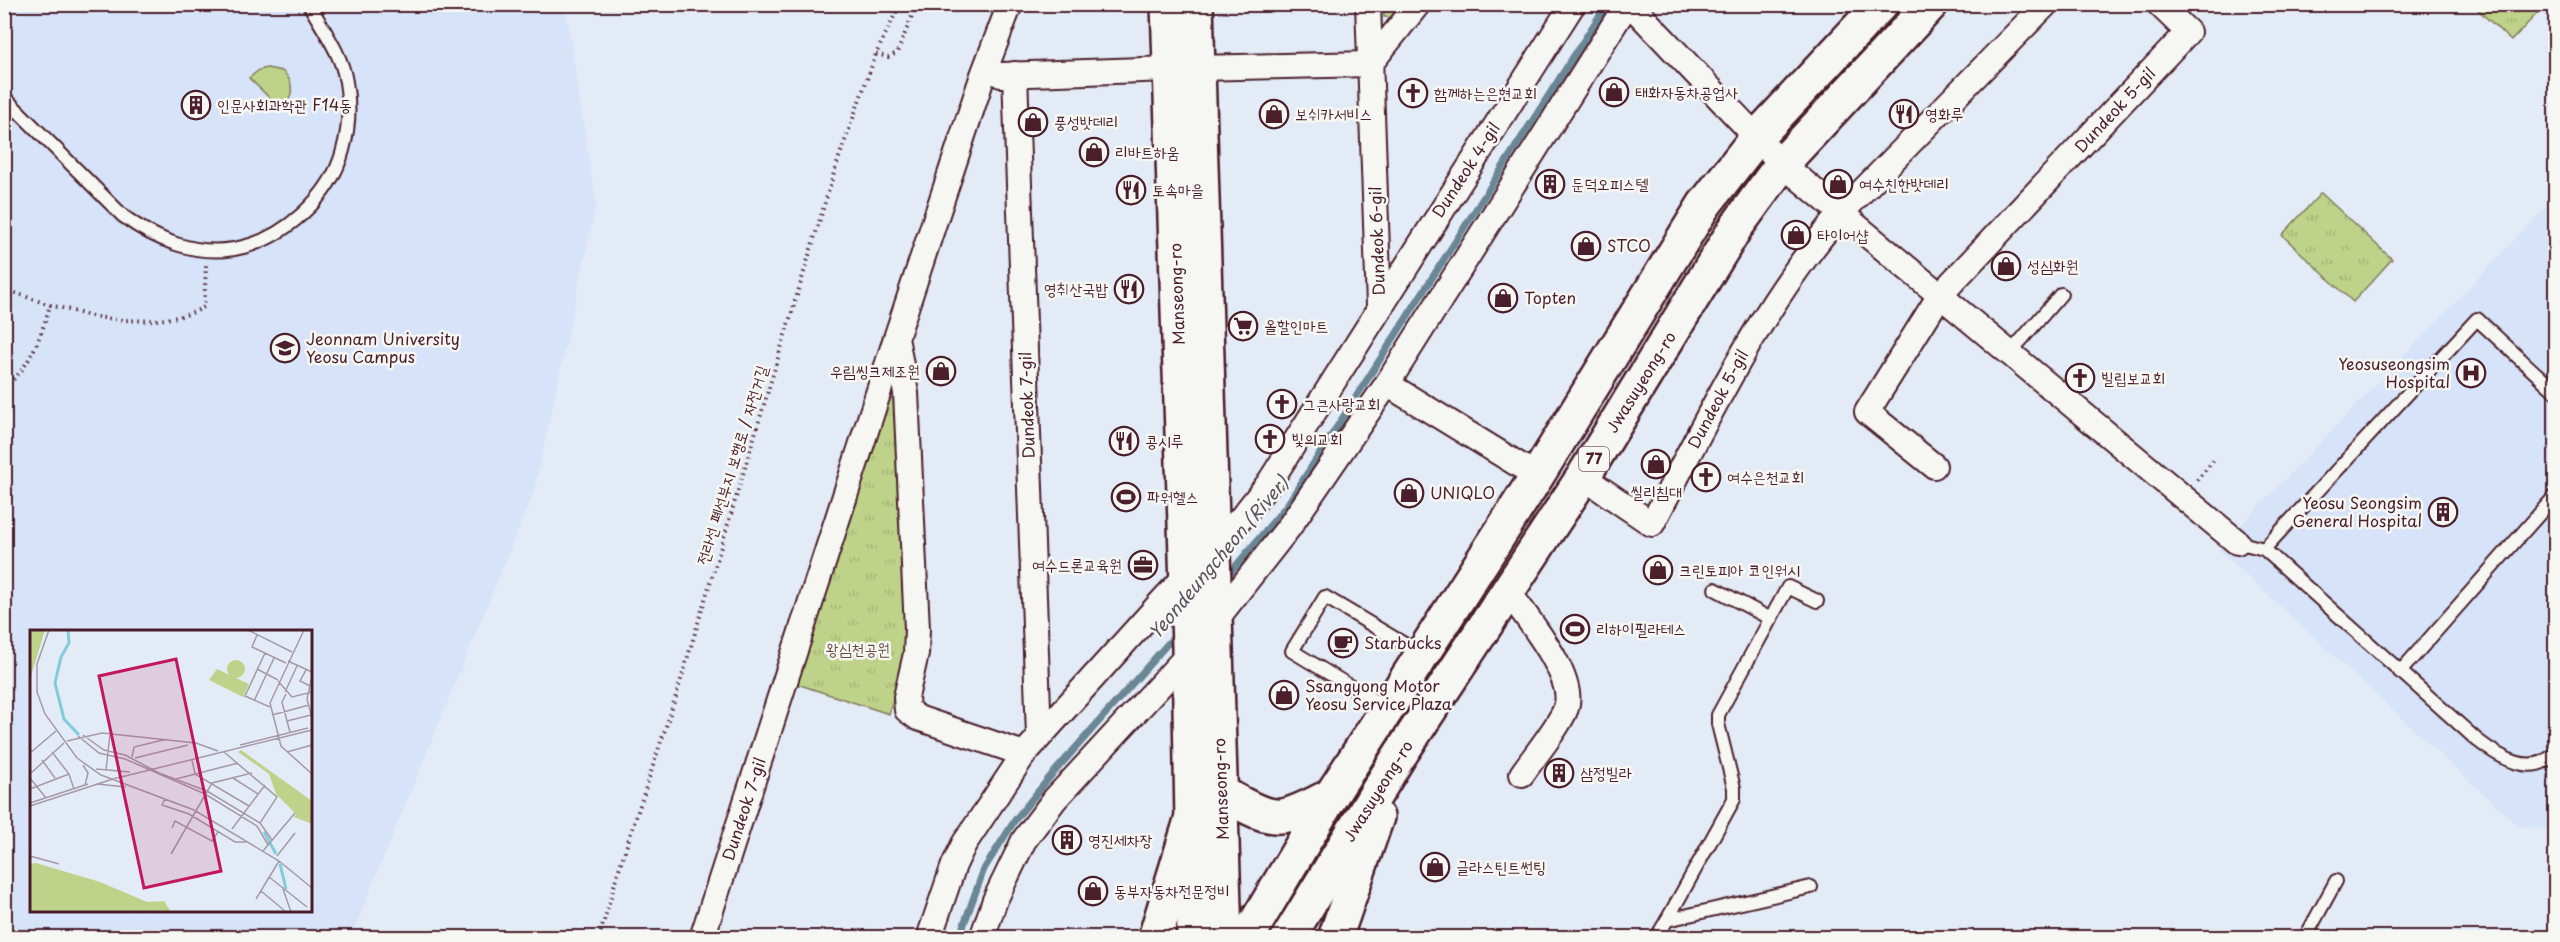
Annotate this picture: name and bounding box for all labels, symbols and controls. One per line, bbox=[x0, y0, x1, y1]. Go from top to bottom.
street label: Dundeok 5-gil bbox=[2068, 61, 2160, 157]
shop icon: 태화자동차공업사 bbox=[1598, 76, 1630, 108]
church icon: 함께하는은현교회 bbox=[1397, 77, 1429, 109]
place label: 태화자동차공업사 bbox=[1635, 79, 1738, 103]
place label: 함께하는은현교회 bbox=[1434, 80, 1537, 104]
building icon: 인문사회과학관 F14동 bbox=[180, 89, 212, 121]
place label: 인문사회과학관 F14동 bbox=[217, 92, 352, 116]
shop icon: 보쉬카서비스 bbox=[1258, 98, 1290, 130]
restaurant icon: 영화루 bbox=[1888, 98, 1920, 130]
place label: 보쉬카서비스 bbox=[1295, 101, 1372, 125]
place label: 영화루 bbox=[1925, 101, 1964, 125]
shop icon: 풍성밧데리 bbox=[1017, 106, 1049, 138]
place label: 풍성밧데리 bbox=[1054, 109, 1118, 133]
street label: Dundeok 4-gil bbox=[1425, 117, 1505, 222]
shop icon: 리바트하움 bbox=[1078, 136, 1110, 168]
place label: 리바트하움 bbox=[1115, 139, 1179, 163]
building icon: 둔덕오피스텔 bbox=[1534, 168, 1566, 200]
shop icon: 여수친한밧데리 bbox=[1822, 168, 1854, 200]
place label: 둔덕오피스텔 bbox=[1571, 171, 1648, 195]
place label: 여수친한밧데리 bbox=[1859, 171, 1949, 195]
restaurant icon: 토속마을 bbox=[1115, 174, 1147, 206]
place label: 토속마을 bbox=[1152, 177, 1204, 201]
street label: Dundeok 6-gil bbox=[1362, 186, 1390, 296]
shop icon: 타이어샵 bbox=[1780, 219, 1812, 251]
place label: 타이어샵 bbox=[1817, 222, 1869, 246]
shop icon: STCO bbox=[1570, 230, 1602, 262]
place label: STCO bbox=[1607, 233, 1651, 257]
street label: Manseong-ro bbox=[1162, 242, 1190, 345]
shop icon: 성심화원 bbox=[1990, 250, 2022, 282]
place label: 성심화원 bbox=[2027, 253, 2079, 277]
restaurant icon: 영취산국밥 bbox=[1113, 273, 1145, 305]
place label: 영취산국밥 bbox=[1044, 276, 1108, 300]
shop icon: Topten bbox=[1487, 282, 1519, 314]
place label: Topten bbox=[1524, 285, 1576, 309]
supermarket icon: 올할인마트 bbox=[1227, 310, 1259, 342]
place label: 올할인마트 bbox=[1264, 313, 1328, 337]
place label: Jeonnam University Yeosu Campus bbox=[306, 326, 460, 368]
street label: Jwasuyeong-ro bbox=[1599, 326, 1681, 437]
school or university icon: Jeonnam University Yeosu Campus bbox=[269, 332, 301, 364]
street label: Dundeok 5-gil bbox=[1681, 345, 1753, 452]
street label: Dundeok 7-gil bbox=[1012, 351, 1040, 459]
place label: Yeosuseongsim Hospital bbox=[2338, 351, 2450, 393]
shop icon: 우림씽크제조원 bbox=[925, 355, 957, 387]
hospital icon: Yeosuseongsim Hospital bbox=[2455, 357, 2487, 389]
place label: 우림씽크제조원 bbox=[830, 358, 920, 382]
street label: 전라선 폐선부지 보행로 / 자전거길 bbox=[689, 362, 773, 567]
church icon: 빌립보교회 bbox=[2064, 362, 2096, 394]
place label: 빌립보교회 bbox=[2101, 365, 2165, 389]
church icon: 그큰사랑교회 bbox=[1266, 388, 1298, 420]
place label: 그큰사랑교회 bbox=[1303, 391, 1380, 415]
church icon: 빛의교회 bbox=[1254, 423, 1286, 455]
restaurant icon: 콩시루 bbox=[1108, 425, 1140, 457]
place label: 빛의교회 bbox=[1291, 426, 1343, 450]
place label: 콩시루 bbox=[1145, 428, 1184, 452]
road number: 77 bbox=[1579, 447, 1609, 471]
shop icon: 씰리침대 bbox=[1640, 448, 1672, 480]
church icon: 여수은천교회 bbox=[1690, 461, 1722, 493]
place label: 여수은천교회 bbox=[1727, 464, 1804, 488]
water label: Yeondeungcheon (River) bbox=[1142, 469, 1295, 644]
shop icon: UNIQLO bbox=[1393, 477, 1425, 509]
place label: 씰리침대 bbox=[1630, 479, 1682, 503]
place label: UNIQLO bbox=[1430, 480, 1495, 504]
sports icon: 파워헬스 bbox=[1110, 481, 1142, 513]
place label: 파워헬스 bbox=[1147, 484, 1199, 508]
place label: Yeosu Seongsim General Hospital bbox=[2292, 490, 2422, 532]
building icon: Yeosu Seongsim General Hospital bbox=[2427, 496, 2459, 528]
office icon: 여수드론교육원 bbox=[1127, 549, 1159, 581]
place label: 여수드론교육원 bbox=[1032, 552, 1122, 576]
shop icon: 크린토피아 코인워시 bbox=[1642, 554, 1674, 586]
place label: 크린토피아 코인워시 bbox=[1679, 557, 1800, 581]
sports icon: 리하이필라테스 bbox=[1559, 613, 1591, 645]
place label: 리하이필라테스 bbox=[1596, 616, 1686, 640]
cafe icon: Starbucks bbox=[1327, 627, 1359, 659]
inset map bbox=[30, 630, 312, 912]
place label: Starbucks bbox=[1364, 630, 1442, 654]
park label: 왕심천공원 bbox=[826, 636, 890, 660]
place label: Ssangyong Motor Yeosu Service Plaza bbox=[1305, 673, 1452, 715]
shop icon: Ssangyong Motor Yeosu Service Plaza bbox=[1268, 679, 1300, 711]
street label: Jwasuyeong-ro bbox=[1336, 735, 1418, 846]
street label: Manseong-ro bbox=[1206, 737, 1234, 840]
street label: Dundeok 7-gil bbox=[715, 754, 771, 863]
building icon: 삼정빌라 bbox=[1543, 757, 1575, 789]
place label: 삼정빌라 bbox=[1580, 760, 1632, 784]
building icon: 영진세차장 bbox=[1051, 824, 1083, 856]
place label: 영진세차장 bbox=[1088, 827, 1153, 851]
shop icon: 글라스틴트썬팅 bbox=[1419, 851, 1451, 883]
place label: 글라스틴트썬팅 bbox=[1456, 854, 1546, 878]
shop icon: 동부자동차전문정비 bbox=[1077, 875, 1109, 907]
place label: 동부자동차전문정비 bbox=[1114, 878, 1230, 902]

